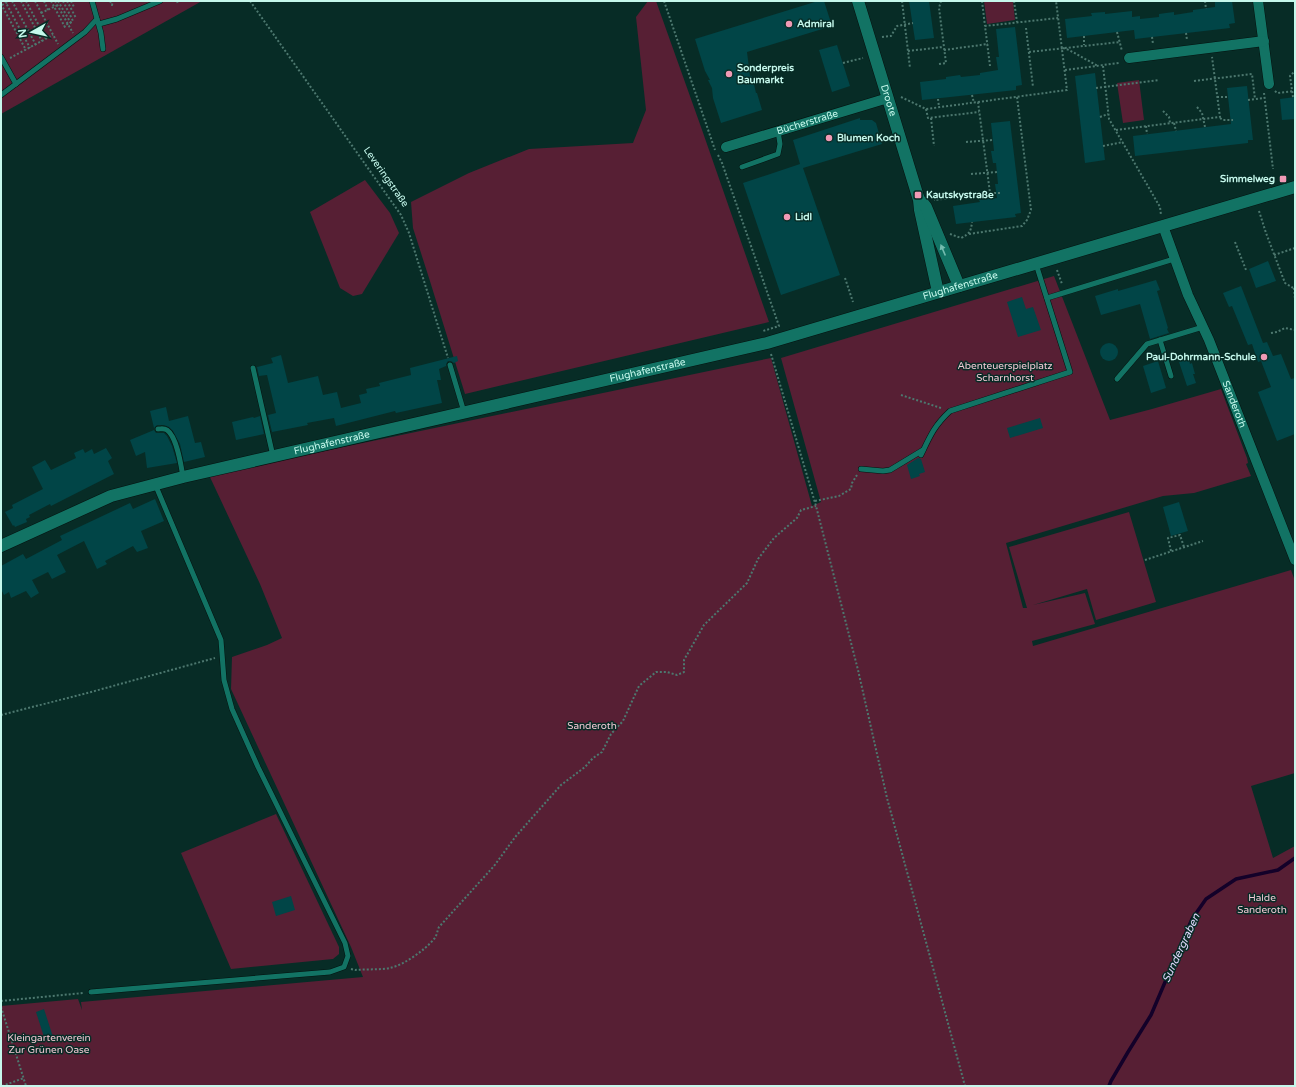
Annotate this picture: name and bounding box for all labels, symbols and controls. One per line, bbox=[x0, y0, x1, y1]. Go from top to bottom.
north arrow bbox=[12, 12, 52, 52]
place label: Admiral bbox=[797, 18, 834, 30]
marker: Admiral bbox=[784, 19, 794, 29]
text: N bbox=[16, 28, 30, 39]
place label: Sonderpreis Baumarkt bbox=[737, 62, 794, 86]
marker: Sonderpreis Baumarkt bbox=[724, 69, 734, 79]
street label: Droote bbox=[878, 83, 899, 118]
street label: Bücherstraße bbox=[775, 107, 840, 137]
place label: Blumen Koch bbox=[837, 132, 900, 144]
marker: Blumen Koch bbox=[824, 133, 834, 143]
street label: Leveringstraße bbox=[361, 145, 411, 210]
place label: Simmelweg bbox=[1220, 173, 1275, 185]
marker: Simmelweg bbox=[1278, 174, 1288, 184]
place label: Kautskystraße bbox=[926, 189, 994, 201]
marker: Kautskystraße bbox=[913, 190, 923, 200]
place label: Lidl bbox=[795, 211, 812, 223]
marker: Lidl bbox=[782, 212, 792, 222]
one-way arrow bbox=[940, 245, 946, 256]
street label: Flughafenstraße bbox=[921, 269, 1000, 303]
place label: Paul-Dohrmann-Schule bbox=[1146, 351, 1256, 363]
marker: Paul-Dohrmann-Schule bbox=[1259, 352, 1269, 362]
street label: Flughafenstraße bbox=[608, 356, 687, 385]
park label: Abenteuerspielplatz Scharnhorst bbox=[957, 360, 1053, 384]
street label: Sanderoth bbox=[1219, 379, 1249, 429]
street label: Flughafenstraße bbox=[293, 428, 371, 457]
park label: Sanderoth bbox=[567, 720, 617, 732]
park label: Halde Sanderoth bbox=[1237, 892, 1287, 916]
water label: Sundergraben bbox=[1159, 911, 1203, 985]
park label: Kleingartenverein Zur Grünen Oase bbox=[7, 1032, 91, 1056]

